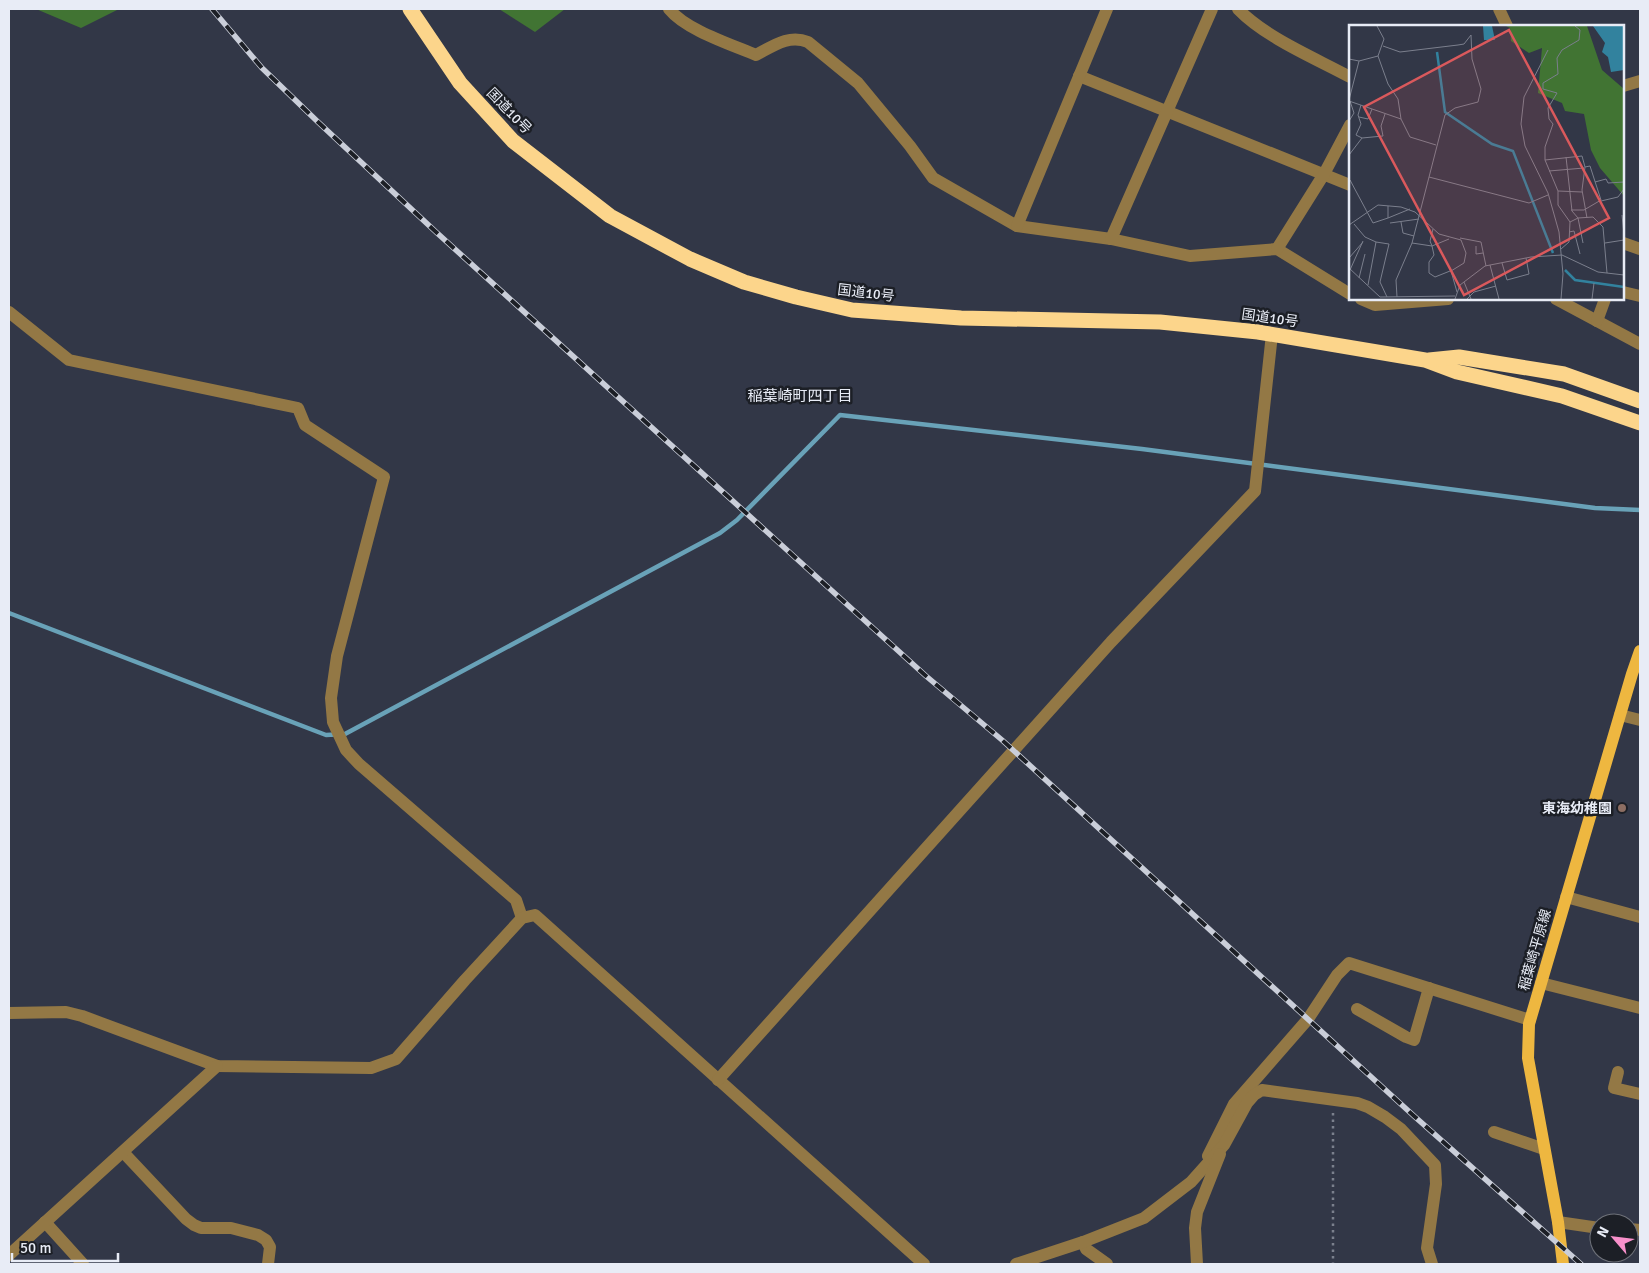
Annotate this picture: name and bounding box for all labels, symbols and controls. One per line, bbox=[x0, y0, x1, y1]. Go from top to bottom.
inset map bbox=[1349, 25, 1624, 300]
street label: 国道10号 bbox=[483, 85, 535, 137]
street label: 国道10号 bbox=[837, 281, 895, 305]
street label: 国道10号 bbox=[1241, 306, 1299, 330]
district label: 稲葉崎町四丁目 bbox=[747, 387, 853, 405]
place label: 東海幼稚園 bbox=[1542, 800, 1612, 817]
marker: 東海幼稚園 bbox=[1616, 802, 1628, 814]
street label: 稲葉崎平原線 bbox=[1515, 907, 1555, 993]
north arrow bbox=[1589, 1213, 1639, 1263]
text: N bbox=[1593, 1224, 1613, 1240]
scale bar bbox=[12, 1230, 119, 1262]
text: 50 m bbox=[20, 1239, 51, 1257]

